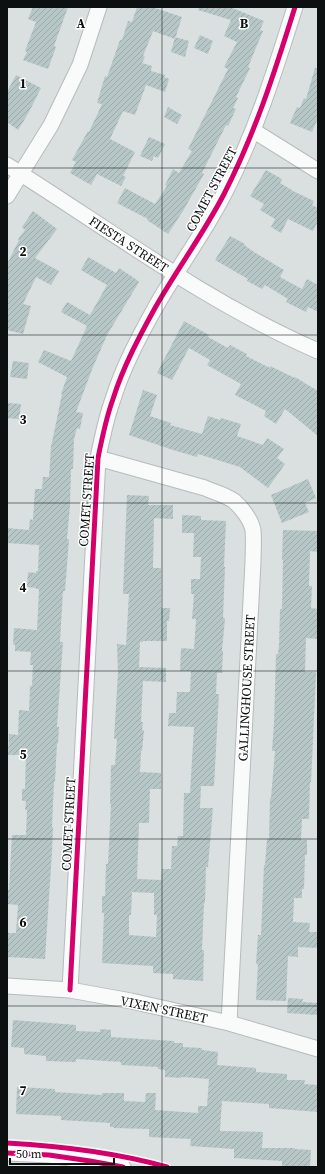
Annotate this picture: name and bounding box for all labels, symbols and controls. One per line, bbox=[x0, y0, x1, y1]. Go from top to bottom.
text: A bbox=[77, 15, 86, 32]
text: B bbox=[240, 15, 249, 32]
text: 1 bbox=[19, 75, 27, 92]
street label: COMET STREET bbox=[182, 144, 241, 235]
street label: FIESTA STREET bbox=[86, 212, 172, 277]
text: 2 bbox=[19, 243, 27, 260]
text: 3 bbox=[19, 411, 27, 428]
street label: COMET STREET bbox=[75, 453, 98, 547]
text: 4 bbox=[19, 579, 27, 596]
street label: GALLINGHOUSE STREET bbox=[234, 614, 259, 762]
text: 5 bbox=[19, 746, 27, 763]
street label: COMET STREET bbox=[58, 777, 79, 871]
text: 6 bbox=[19, 914, 27, 931]
street label: VIXEN STREET bbox=[119, 992, 209, 1027]
text: 7 bbox=[19, 1082, 27, 1099]
scale bar bbox=[10, 1140, 114, 1166]
text: 50 m bbox=[16, 1146, 42, 1162]

